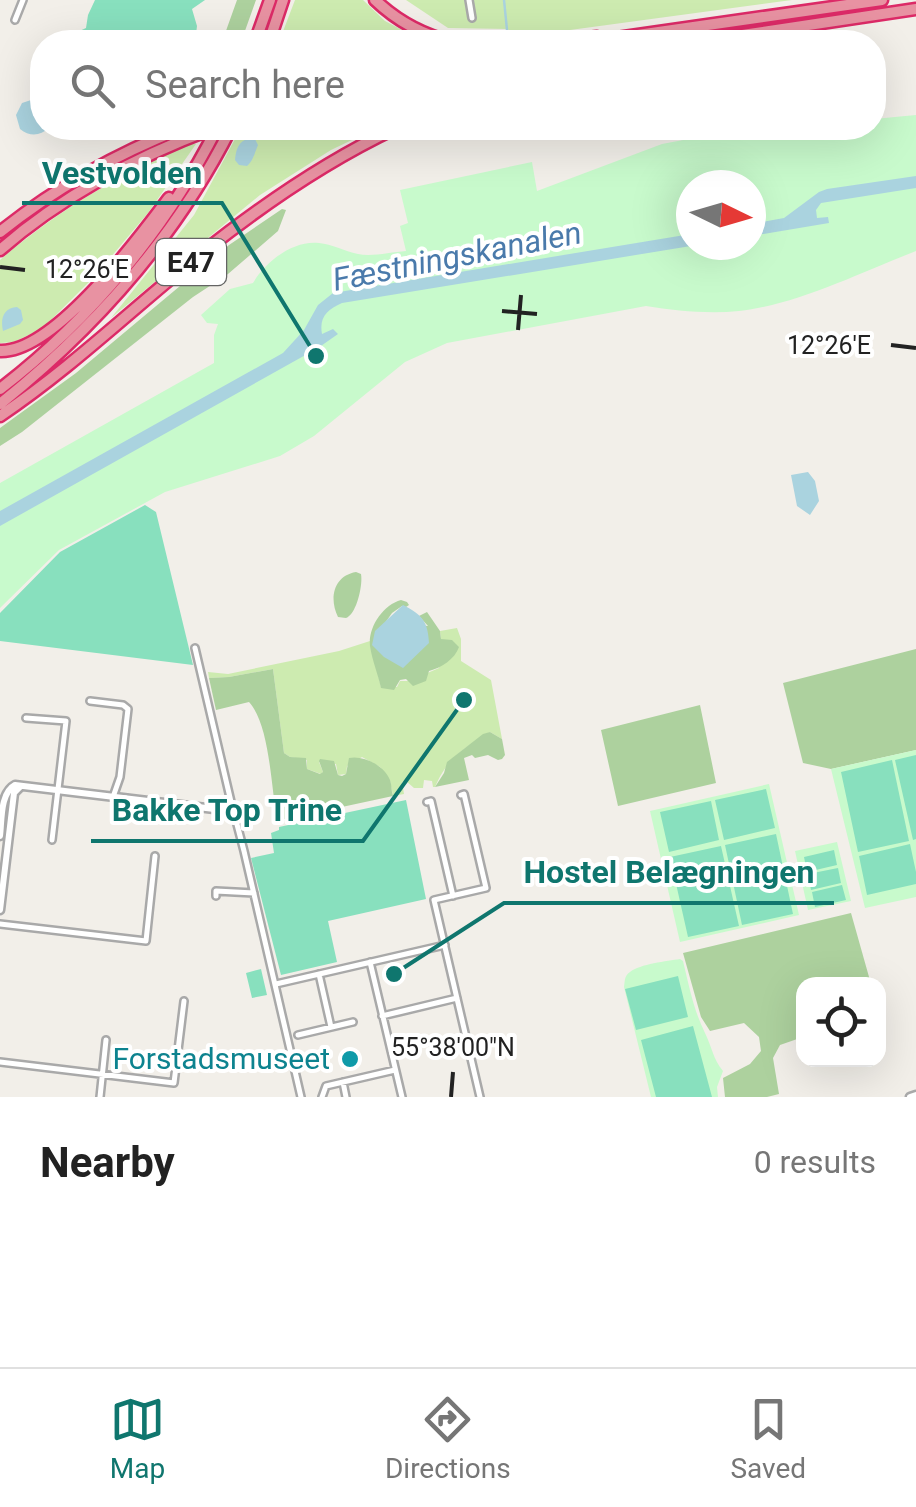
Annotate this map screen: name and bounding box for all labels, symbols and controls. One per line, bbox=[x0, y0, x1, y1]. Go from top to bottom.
search box bbox=[30, 30, 886, 140]
icon: search bbox=[65, 58, 120, 113]
text: Search here bbox=[145, 63, 345, 107]
callout: Vestvolden bbox=[22, 141, 222, 203]
text: Vestvolden bbox=[42, 154, 202, 192]
north arrow bbox=[676, 170, 766, 260]
water label: Fæstningskanalen bbox=[329, 213, 585, 299]
road number: E47 bbox=[156, 239, 226, 285]
text: 12°26'E bbox=[45, 255, 129, 284]
text: 12°26'E bbox=[787, 331, 871, 360]
callout: Bakke Top Trine bbox=[91, 779, 363, 841]
text: Bakke Top Trine bbox=[112, 791, 342, 829]
callout: Hostel Belægningen bbox=[504, 841, 834, 903]
text: Hostel Belægningen bbox=[524, 853, 814, 891]
map controls bbox=[796, 977, 886, 1067]
button: locate bbox=[796, 977, 886, 1067]
text: 55°38'00"N bbox=[391, 1033, 515, 1062]
place label: Forstadsmuseet bbox=[112, 1041, 330, 1076]
marker: Forstadsmuseet bbox=[339, 1048, 361, 1070]
text: Nearby bbox=[40, 1138, 175, 1187]
text: 0 results bbox=[754, 1143, 876, 1181]
tab: Map bbox=[110, 1392, 165, 1485]
tab: Directions bbox=[385, 1392, 511, 1485]
tab: Saved bbox=[730, 1392, 806, 1485]

